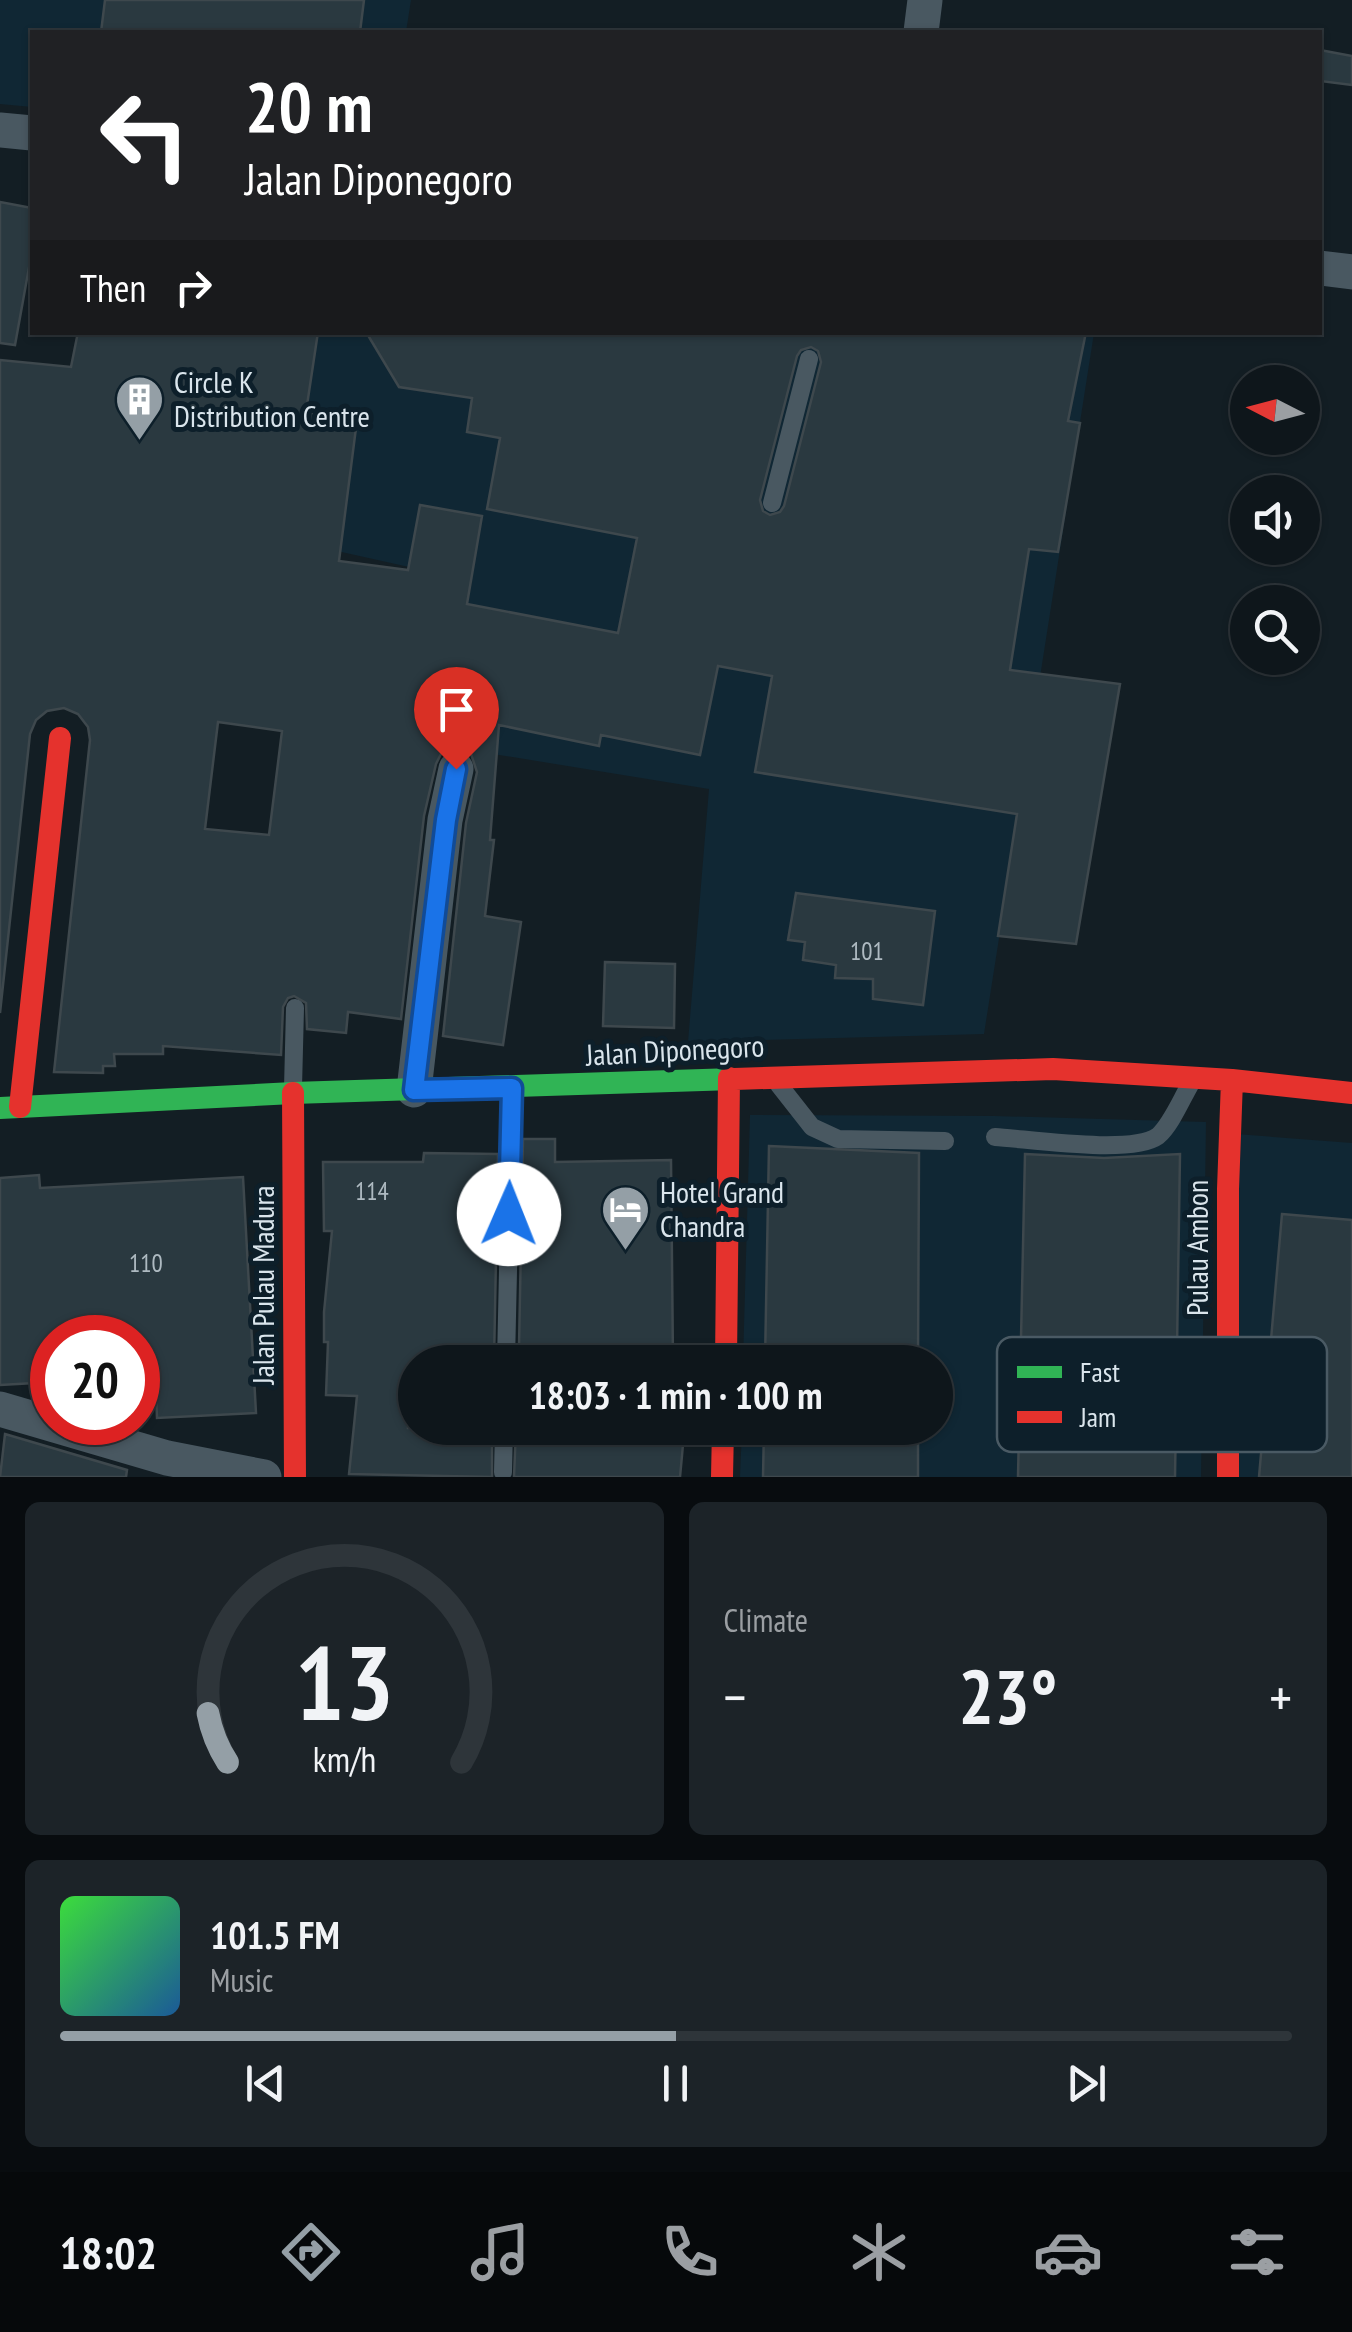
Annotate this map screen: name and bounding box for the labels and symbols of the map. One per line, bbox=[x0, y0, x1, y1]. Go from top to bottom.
place label: Circle K Distribution Centre bbox=[174, 362, 370, 435]
north arrow bbox=[1230, 365, 1320, 455]
building icon: Circle K Distribution Centre bbox=[113, 374, 165, 442]
pin bbox=[414, 667, 499, 770]
house number: 101 bbox=[850, 935, 884, 967]
street label: Jalan Diponegoro bbox=[584, 1025, 765, 1074]
position arrow bbox=[457, 1162, 561, 1266]
place label: Hotel Grand Chandra bbox=[660, 1172, 784, 1245]
house number: 114 bbox=[355, 1175, 389, 1207]
street label: Pulau Ambon bbox=[1177, 1180, 1216, 1316]
hotel icon: Hotel Grand Chandra bbox=[599, 1184, 651, 1252]
street label: Jalan Pulau Madura bbox=[243, 1185, 282, 1386]
house number: 110 bbox=[129, 1247, 163, 1279]
speed limit sign: 20 bbox=[30, 1315, 160, 1445]
legend bbox=[997, 1337, 1327, 1452]
text: Fast bbox=[1080, 1353, 1120, 1390]
text: Jam bbox=[1079, 1398, 1116, 1435]

